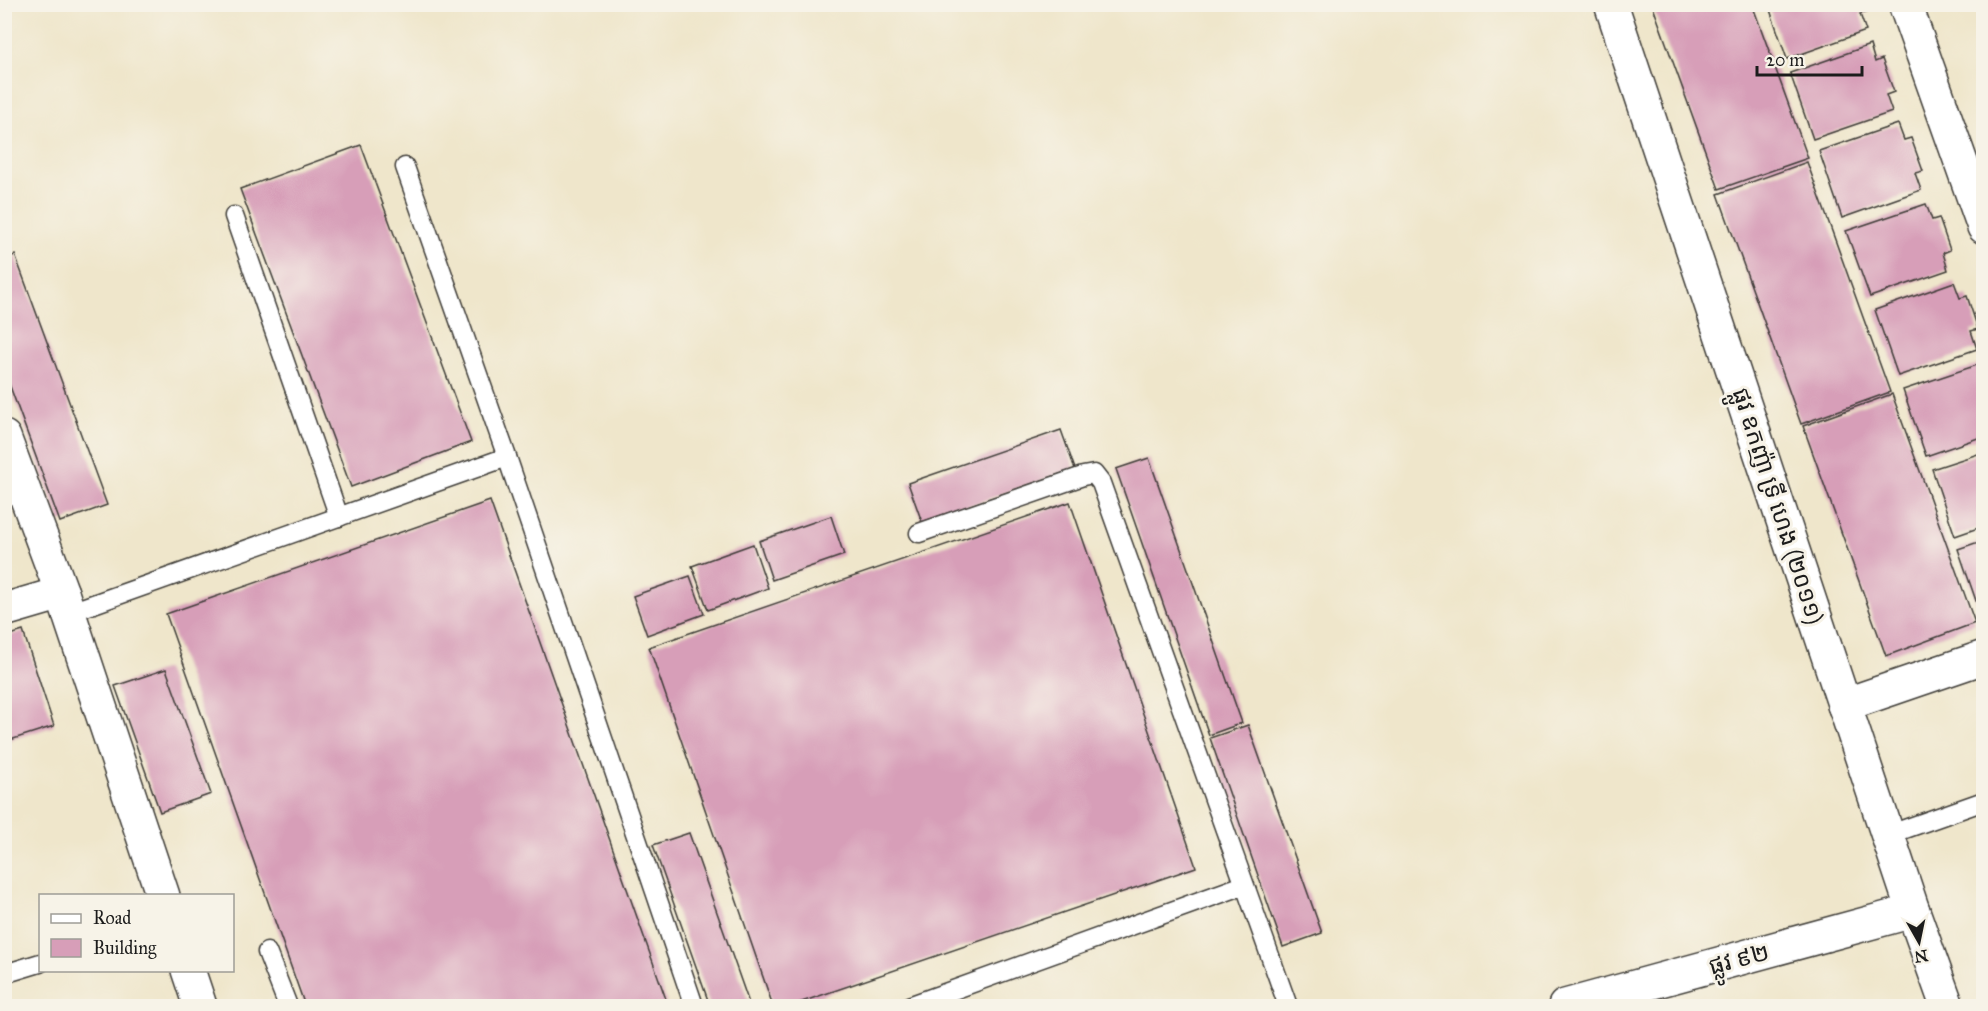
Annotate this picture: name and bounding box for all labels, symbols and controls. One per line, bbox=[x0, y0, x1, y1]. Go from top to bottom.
scale bar bbox=[1757, 39, 1862, 77]
text: 20 m bbox=[1766, 49, 1804, 71]
street label: ផ្លូវ ឧកញ៉ា ទ្រី ហេង (២០១១) bbox=[1719, 384, 1830, 630]
legend bbox=[39, 894, 234, 972]
text: Road bbox=[93, 907, 131, 929]
north arrow bbox=[1889, 912, 1949, 972]
text: Building bbox=[93, 937, 157, 960]
street label: ផ្លូវ ៩២ bbox=[1705, 937, 1774, 988]
text: N bbox=[1913, 946, 1929, 967]

